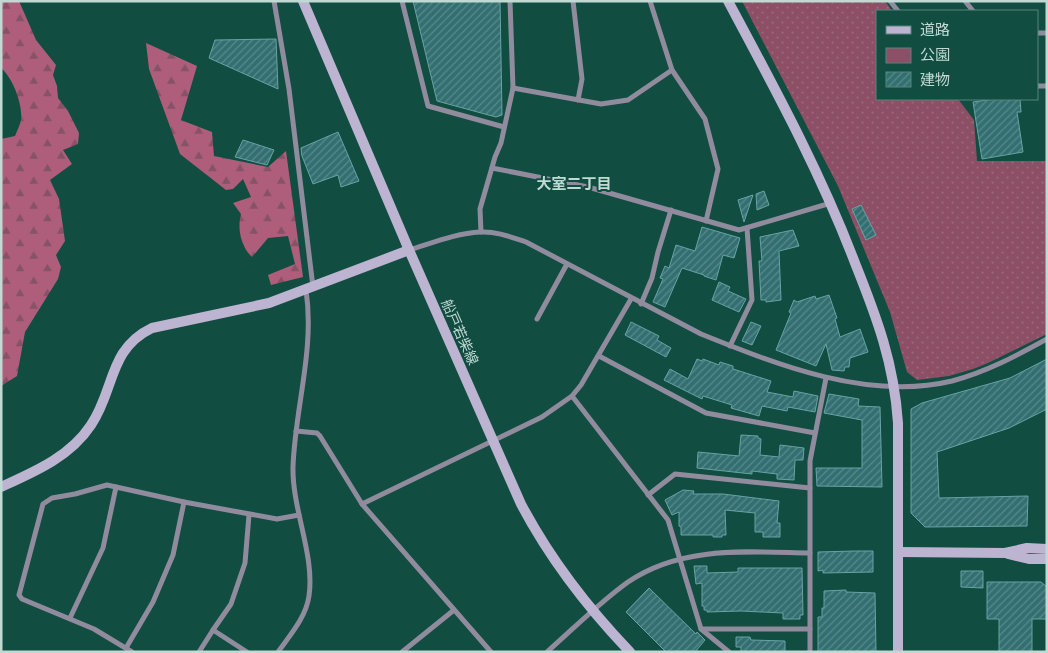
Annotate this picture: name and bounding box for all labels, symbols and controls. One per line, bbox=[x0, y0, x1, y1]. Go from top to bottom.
legend bbox=[876, 10, 1038, 100]
text: 道路 bbox=[920, 20, 950, 38]
text: 公園 bbox=[920, 45, 950, 63]
text: 建物 bbox=[920, 70, 950, 88]
district label: 大室二丁目 bbox=[536, 174, 612, 192]
street label: 船戸若柴線 bbox=[438, 296, 482, 367]

